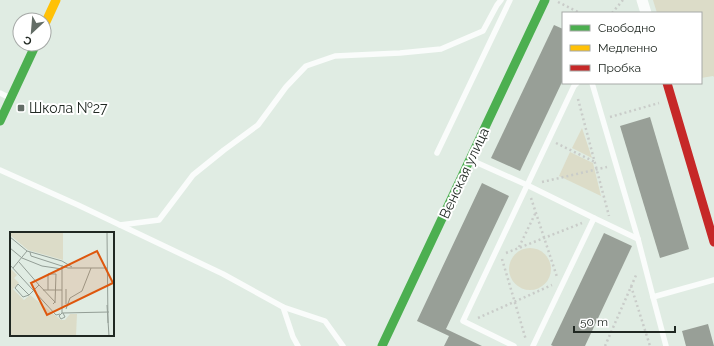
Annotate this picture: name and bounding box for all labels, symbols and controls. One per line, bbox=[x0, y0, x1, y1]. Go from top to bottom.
north arrow bbox=[12, 12, 52, 52]
legend bbox=[562, 12, 702, 84]
text: Свободно bbox=[598, 21, 655, 35]
text: С bbox=[21, 33, 34, 48]
text: Медленно bbox=[598, 41, 657, 55]
text: Пробка bbox=[598, 61, 641, 75]
place label: Школа №27 bbox=[29, 100, 108, 116]
marker: Школа №27 bbox=[16, 103, 26, 113]
street label: Венская улица bbox=[436, 125, 492, 221]
inset map bbox=[10, 232, 114, 336]
scale bar bbox=[574, 308, 675, 334]
text: 50 m bbox=[580, 315, 608, 329]

